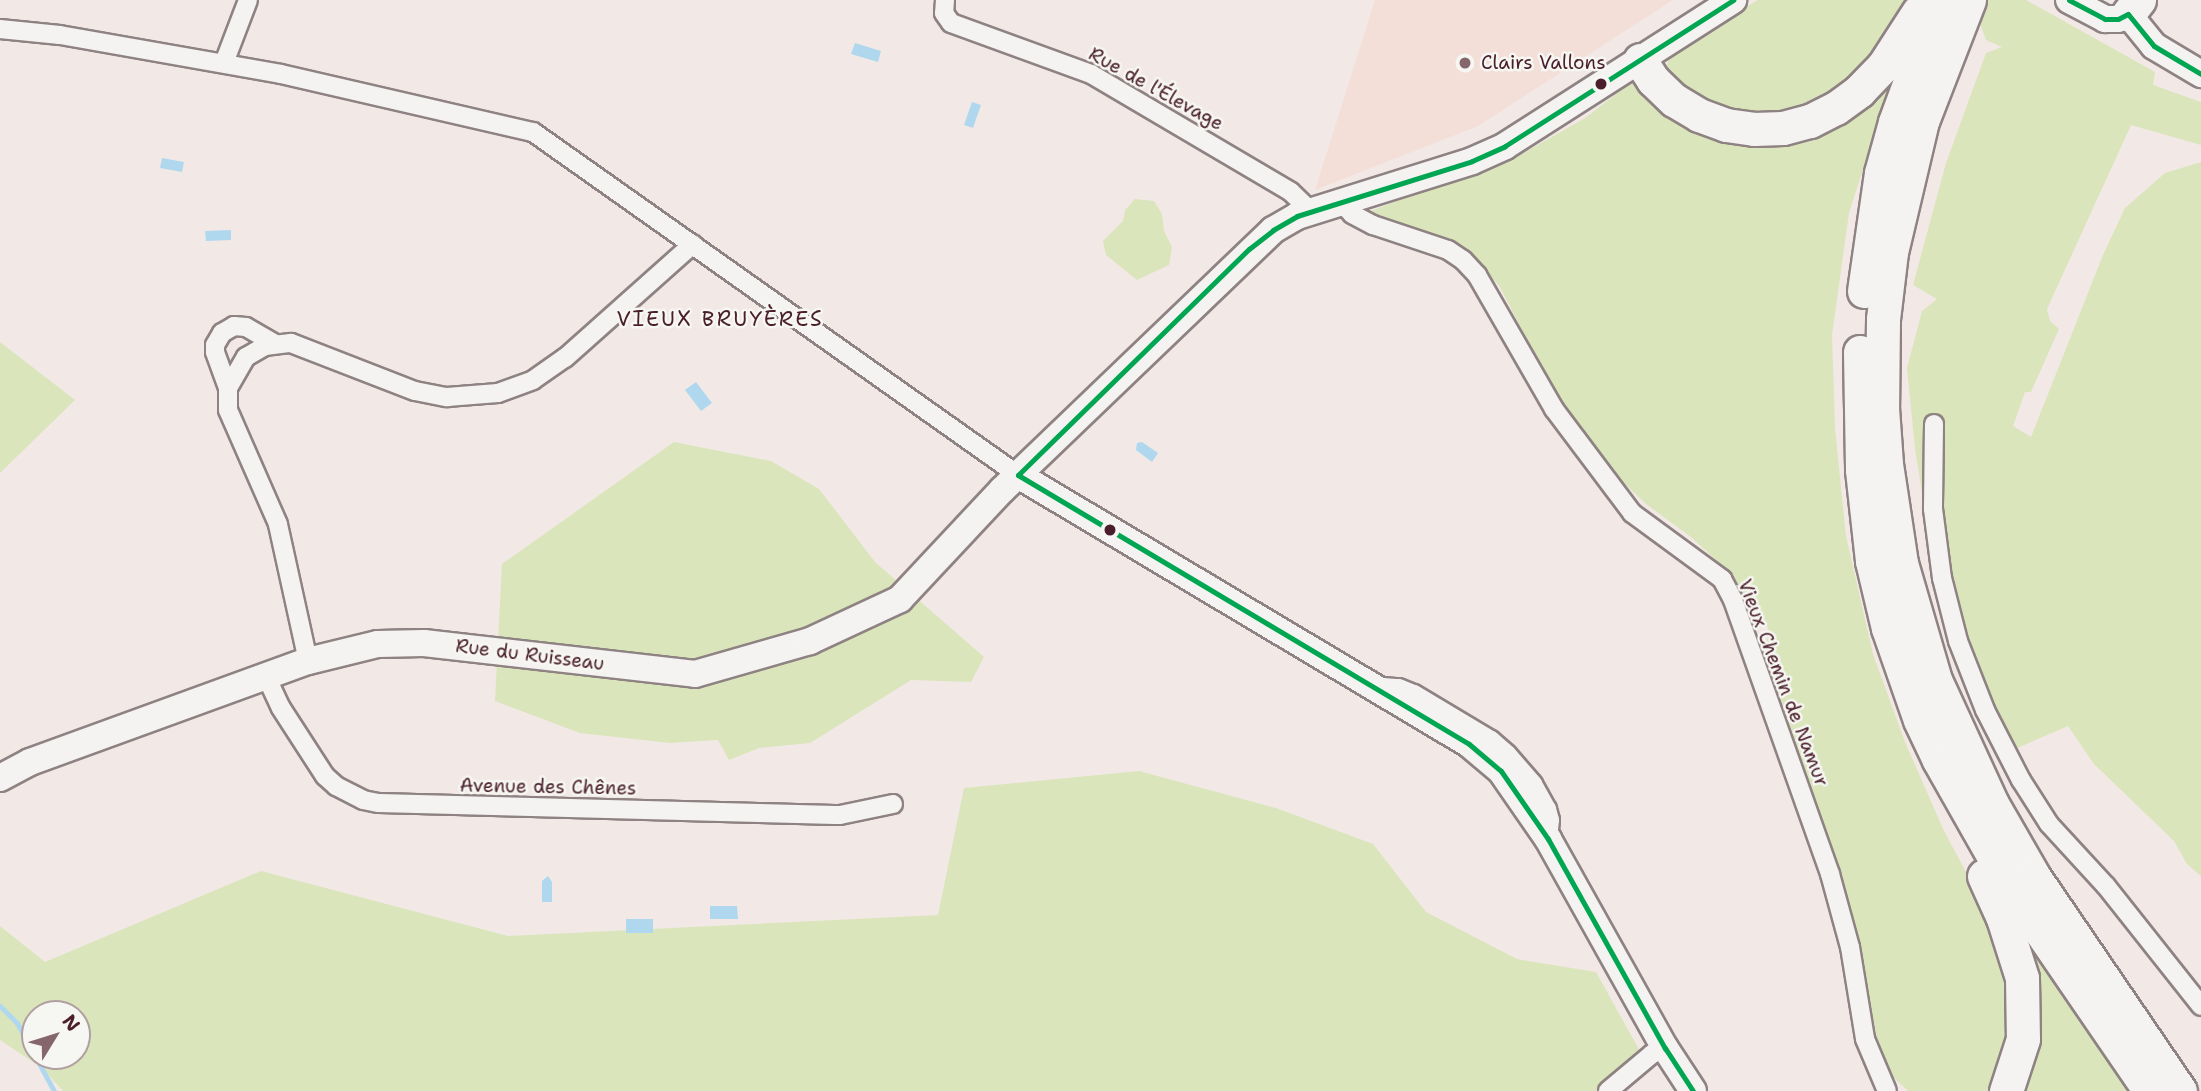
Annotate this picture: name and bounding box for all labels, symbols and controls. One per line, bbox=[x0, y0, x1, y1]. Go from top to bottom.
street label: Rue de l'Élevage bbox=[1085, 43, 1227, 135]
place label: Clairs Vallons bbox=[1481, 52, 1606, 74]
marker: Clairs Vallons bbox=[1455, 53, 1475, 73]
unlabelled marker bbox=[1594, 77, 1608, 91]
district label: VIEUX BRUYÈRES bbox=[618, 306, 822, 332]
unlabelled marker bbox=[1103, 523, 1117, 537]
street label: Vieux Chemin de Namur bbox=[1733, 576, 1833, 790]
street label: Rue du Ruisseau bbox=[454, 635, 606, 675]
street label: Avenue des Chênes bbox=[459, 774, 637, 800]
north arrow bbox=[21, 1000, 91, 1070]
text: N bbox=[57, 1009, 86, 1037]

